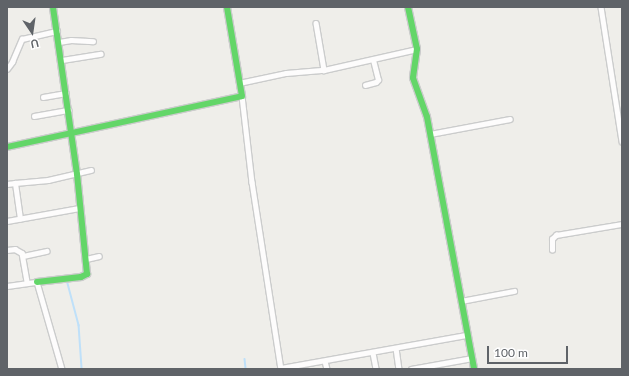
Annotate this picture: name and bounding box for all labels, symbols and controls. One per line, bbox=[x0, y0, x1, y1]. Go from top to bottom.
north arrow bbox=[12, 12, 52, 52]
text: U bbox=[29, 37, 40, 51]
scale bar bbox=[489, 338, 570, 364]
text: 100 m bbox=[494, 345, 528, 360]

